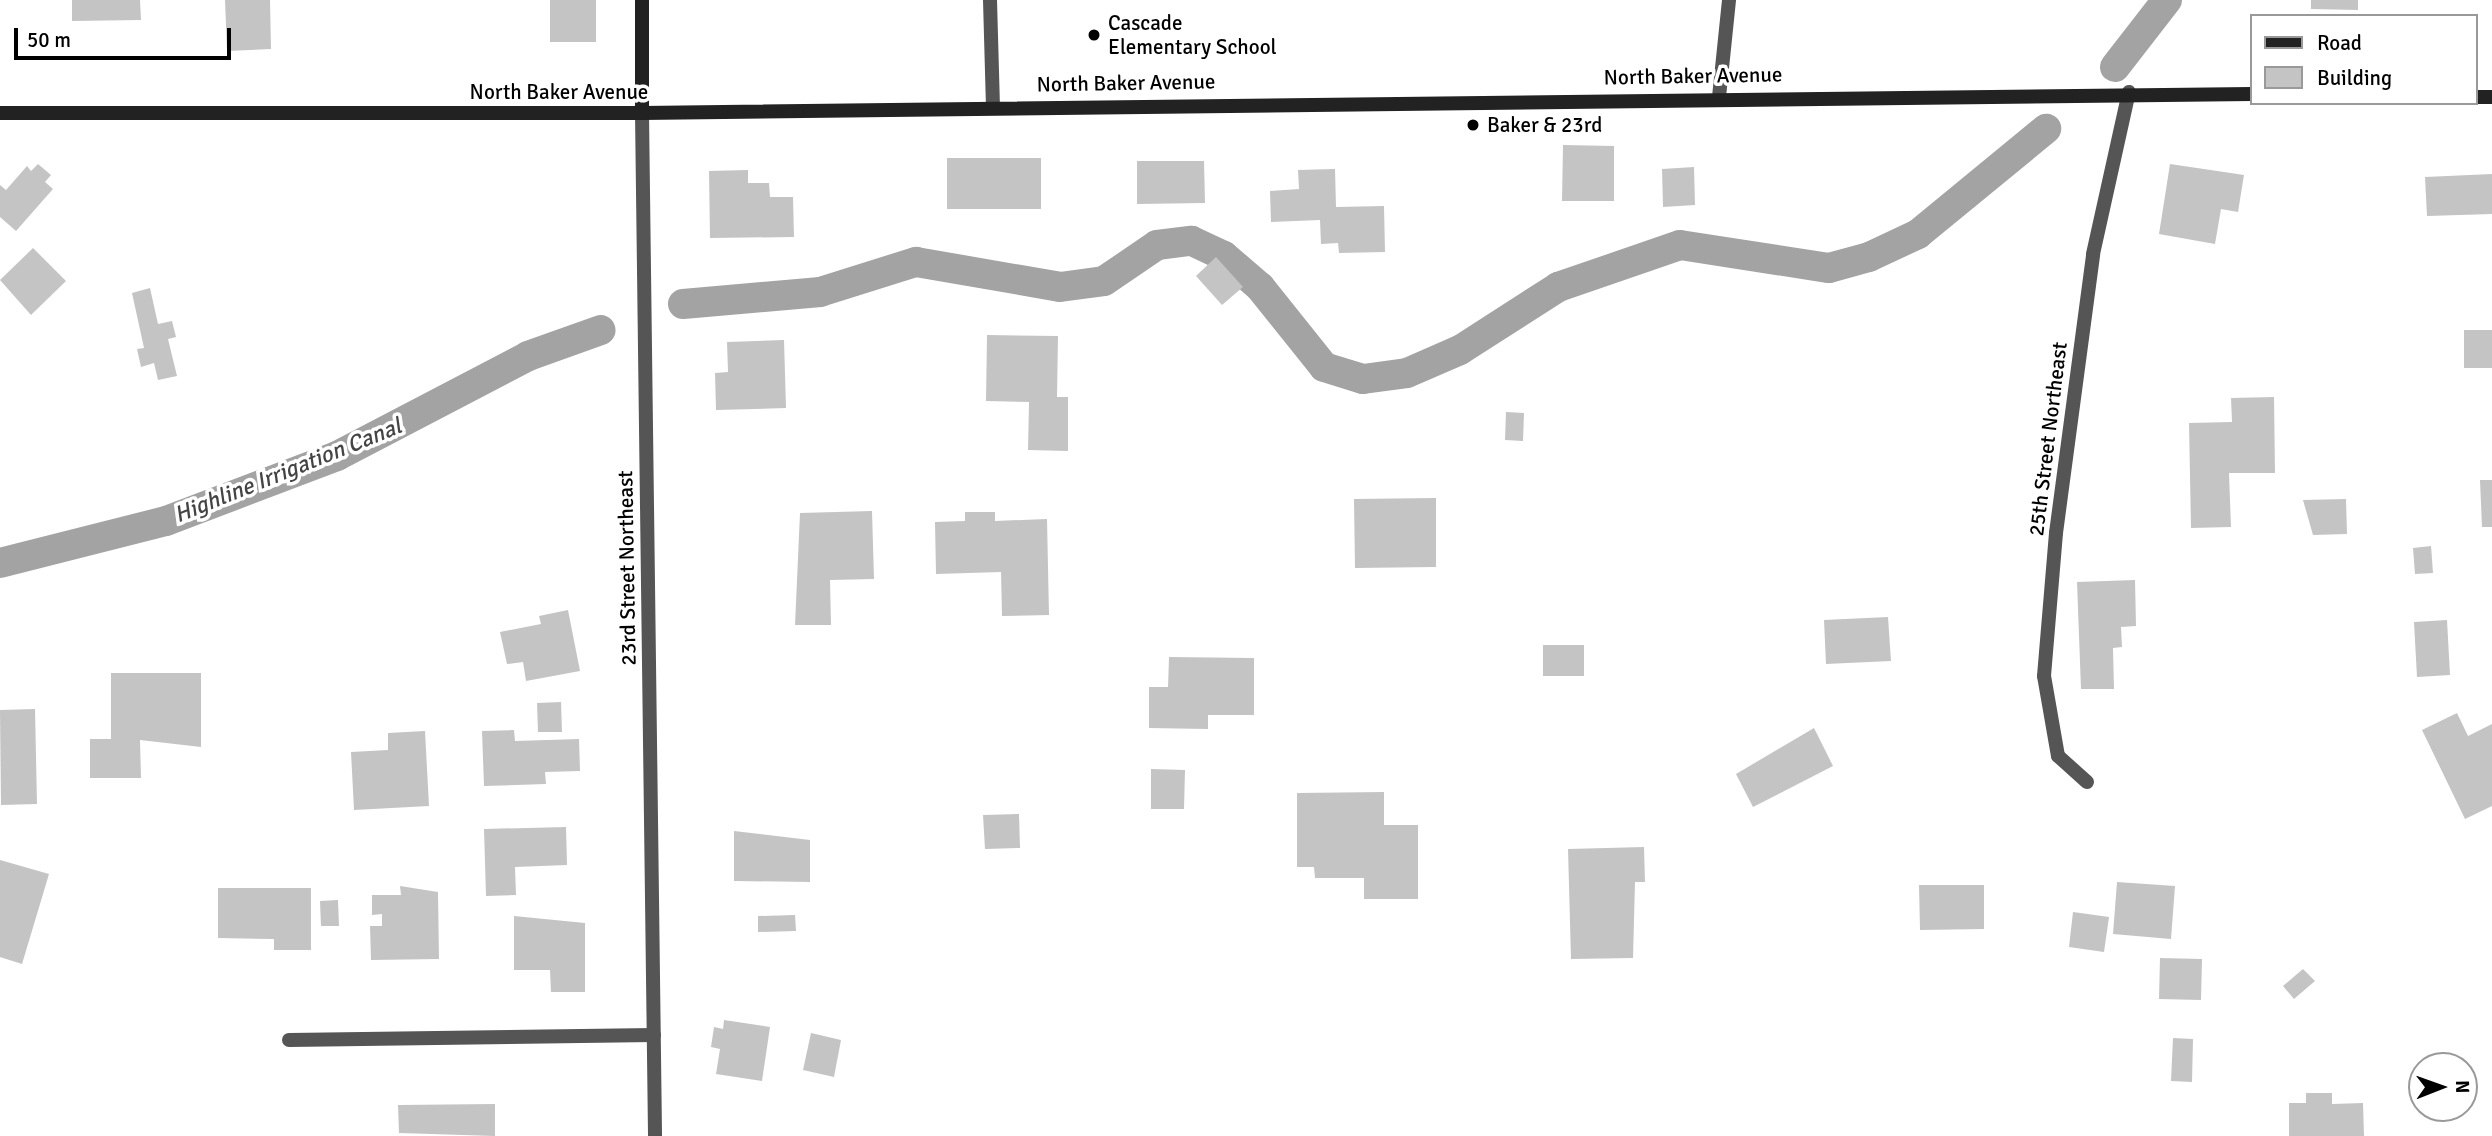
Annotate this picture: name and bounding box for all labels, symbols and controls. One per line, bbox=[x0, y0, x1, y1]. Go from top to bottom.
place label: Cascade Elementary School bbox=[1108, 10, 1277, 60]
scale bar bbox=[18, 14, 234, 58]
legend bbox=[2250, 14, 2478, 105]
text: 50 m bbox=[27, 27, 71, 53]
marker: Cascade Elementary School bbox=[1086, 27, 1102, 43]
text: Road bbox=[2317, 30, 2362, 56]
street label: North Baker Avenue bbox=[1603, 62, 1783, 90]
text: Building bbox=[2317, 65, 2392, 91]
street label: North Baker Avenue bbox=[1036, 69, 1216, 97]
street label: North Baker Avenue bbox=[470, 79, 648, 105]
place label: Baker & 23rd bbox=[1487, 112, 1602, 138]
marker: Baker & 23rd bbox=[1465, 117, 1481, 133]
street label: 25th Street Northeast bbox=[2024, 341, 2072, 537]
water label: Highline Irrigation Canal bbox=[170, 413, 406, 529]
street label: 23rd Street Northeast bbox=[613, 470, 641, 666]
north arrow bbox=[2408, 1052, 2478, 1122]
text: N bbox=[2450, 1080, 2474, 1093]

